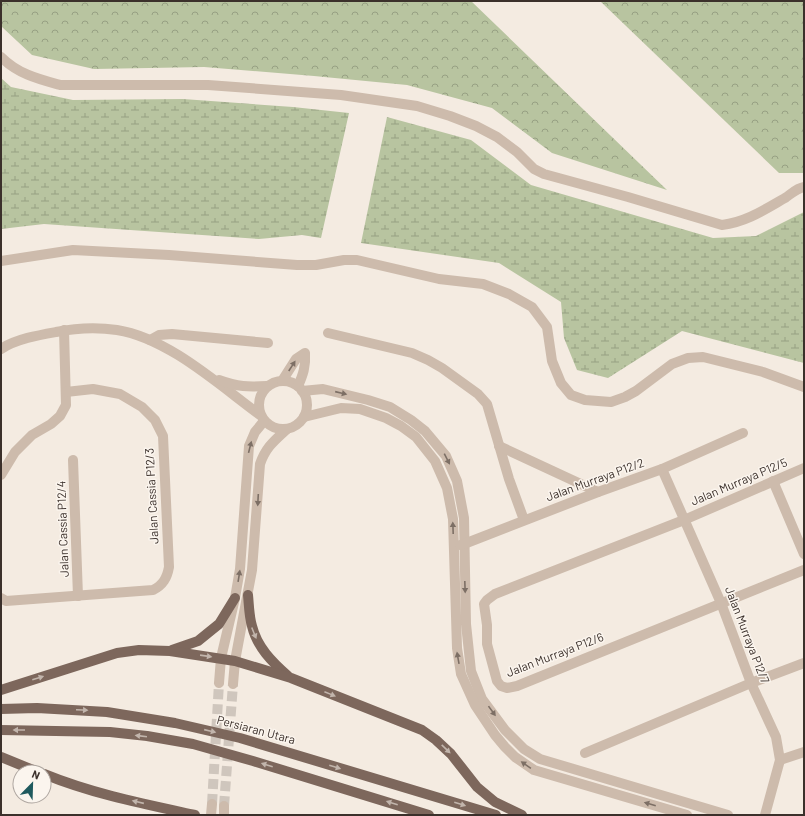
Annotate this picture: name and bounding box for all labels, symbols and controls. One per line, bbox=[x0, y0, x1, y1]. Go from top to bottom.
one-way arrow bbox=[288, 361, 296, 371]
one-way arrow bbox=[335, 390, 347, 396]
one-way arrow bbox=[247, 441, 253, 453]
street label: Jalan Cassia P12/3 bbox=[142, 448, 160, 544]
one-way arrow bbox=[444, 454, 450, 465]
street label: Jalan Murraya P12/5 bbox=[688, 454, 789, 508]
street label: Jalan Murraya P12/2 bbox=[544, 455, 646, 503]
street label: Jalan Cassia P12/4 bbox=[53, 481, 71, 577]
one-way arrow bbox=[255, 494, 261, 507]
one-way arrow bbox=[450, 521, 456, 534]
one-way arrow bbox=[236, 570, 242, 582]
one-way arrow bbox=[461, 581, 468, 593]
street label: Jalan Murraya P12/7 bbox=[723, 584, 773, 685]
one-way arrow bbox=[252, 628, 258, 640]
street label: Jalan Murraya P12/6 bbox=[504, 629, 605, 679]
one-way arrow bbox=[455, 651, 461, 664]
one-way arrow bbox=[200, 653, 212, 659]
one-way arrow bbox=[33, 675, 45, 681]
one-way arrow bbox=[324, 691, 336, 697]
one-way arrow bbox=[487, 706, 495, 716]
one-way arrow bbox=[76, 707, 88, 714]
street label: Persiaran Utara bbox=[215, 712, 297, 746]
one-way arrow bbox=[12, 727, 25, 733]
one-way arrow bbox=[204, 729, 216, 735]
one-way arrow bbox=[135, 733, 147, 739]
one-way arrow bbox=[441, 744, 451, 754]
one-way arrow bbox=[521, 761, 531, 769]
one-way arrow bbox=[261, 762, 273, 768]
north arrow bbox=[12, 764, 52, 804]
one-way arrow bbox=[329, 764, 341, 770]
text: N bbox=[30, 767, 42, 782]
one-way arrow bbox=[132, 799, 145, 805]
one-way arrow bbox=[385, 800, 397, 806]
one-way arrow bbox=[454, 801, 466, 807]
one-way arrow bbox=[643, 801, 655, 807]

